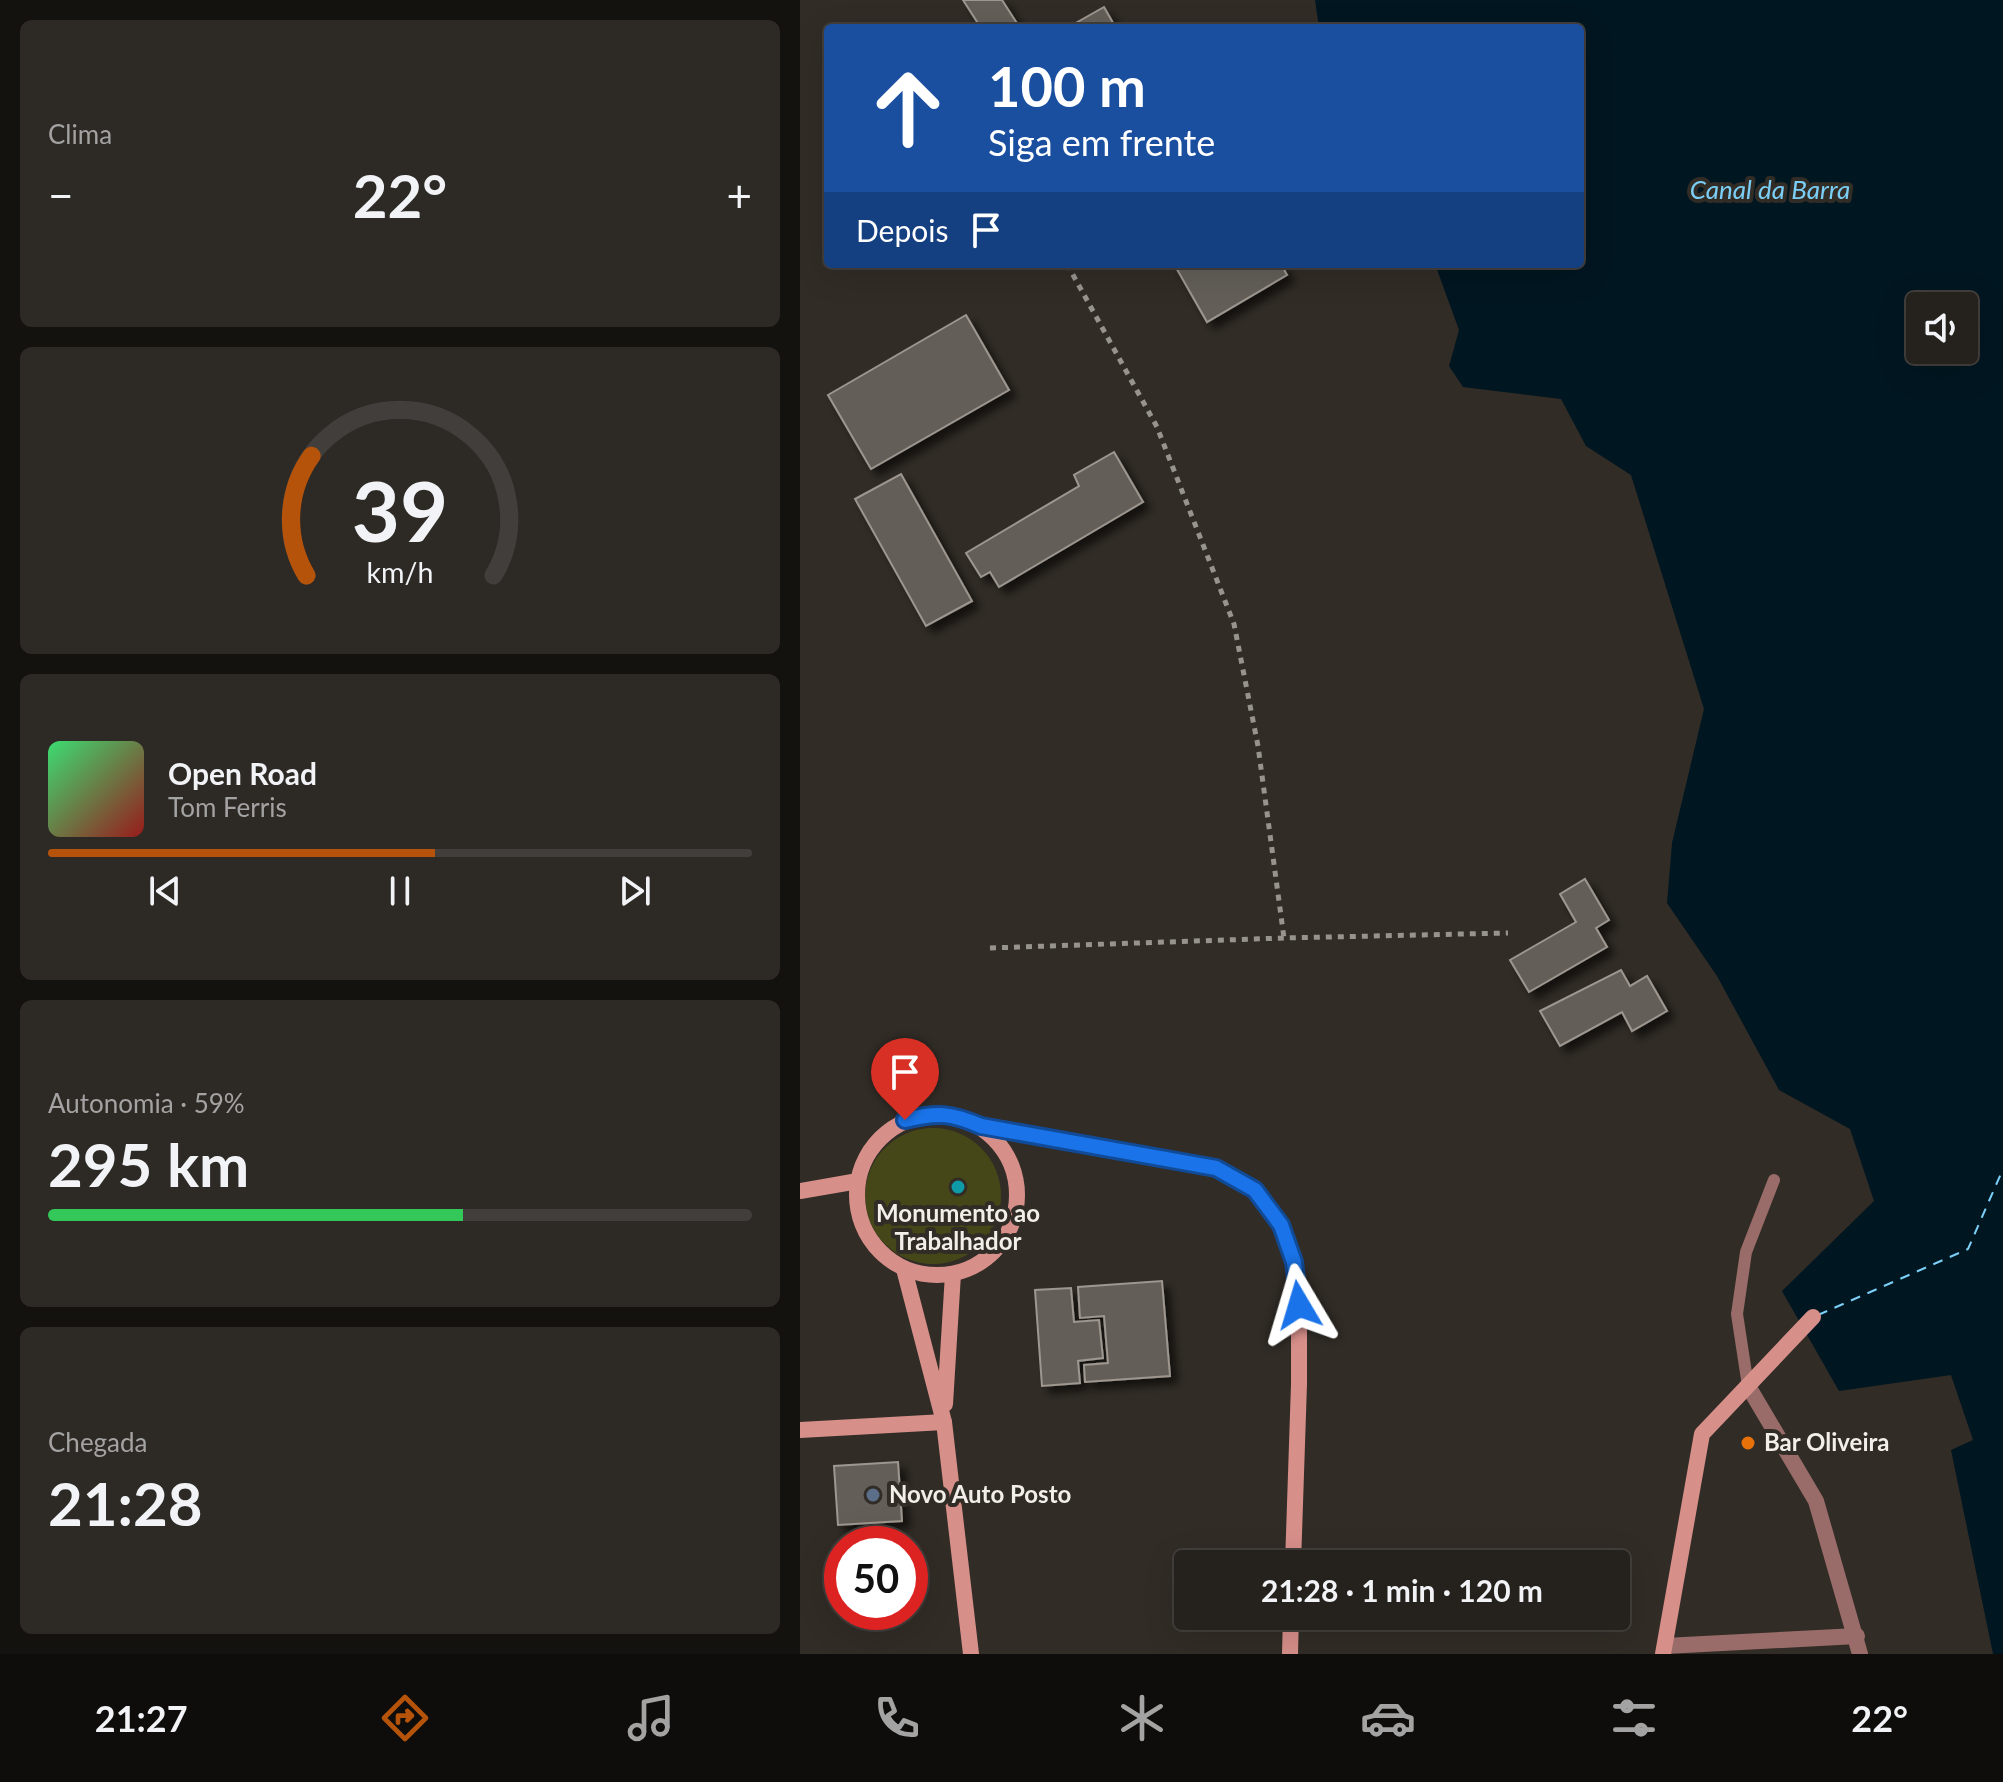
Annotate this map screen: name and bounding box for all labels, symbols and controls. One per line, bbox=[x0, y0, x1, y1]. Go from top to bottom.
text: 100 m bbox=[988, 52, 1146, 119]
icon: ahead bbox=[856, 56, 960, 160]
text: Clima bbox=[48, 118, 112, 150]
text: Siga em frente bbox=[988, 120, 1215, 164]
text: 22° bbox=[353, 159, 447, 231]
text: − bbox=[48, 169, 74, 221]
text: + bbox=[726, 169, 752, 221]
water label: Canal da Barra bbox=[1690, 173, 1850, 205]
icon: arrive bbox=[964, 208, 1008, 252]
text: Depois bbox=[856, 212, 948, 248]
map controls bbox=[1906, 292, 1978, 364]
button: sound bbox=[1906, 292, 1978, 364]
text: 39 bbox=[352, 460, 448, 560]
text: km/h bbox=[367, 555, 433, 589]
text: Open Road bbox=[168, 755, 317, 791]
text: Tom Ferris bbox=[168, 791, 287, 823]
icon: previous bbox=[143, 869, 187, 913]
icon: pause bbox=[378, 869, 422, 913]
icon: next bbox=[613, 869, 657, 913]
pin bbox=[871, 1038, 939, 1120]
icon: arrive bbox=[883, 1050, 927, 1094]
text: Autonomia · 59% bbox=[48, 1087, 245, 1119]
text: 295 km bbox=[48, 1128, 249, 1200]
marker: Monumento ao Trabalhador bbox=[949, 1178, 967, 1196]
place label: Monumento ao Trabalhador bbox=[876, 1198, 1040, 1255]
position arrow bbox=[1257, 1263, 1341, 1347]
text: Chegada bbox=[48, 1426, 148, 1458]
place label: Bar Oliveira bbox=[1764, 1427, 1890, 1456]
marker: Bar Oliveira bbox=[1739, 1434, 1757, 1452]
text: 21:28 bbox=[48, 1467, 203, 1539]
place label: Novo Auto Posto bbox=[889, 1479, 1071, 1508]
marker: Novo Auto Posto bbox=[864, 1486, 882, 1504]
speed limit sign: 50 bbox=[824, 1526, 928, 1630]
text: 21:28 · 1 min · 120 m bbox=[1261, 1572, 1543, 1608]
icon: directions bbox=[377, 1690, 433, 1746]
icon: music bbox=[623, 1690, 679, 1746]
icon: phone bbox=[869, 1690, 925, 1746]
icon: climate bbox=[1114, 1690, 1170, 1746]
icon: car bbox=[1360, 1690, 1416, 1746]
icon: filters bbox=[1606, 1690, 1662, 1746]
text: 21:27 bbox=[95, 1696, 188, 1740]
text: 22° bbox=[1851, 1696, 1908, 1740]

